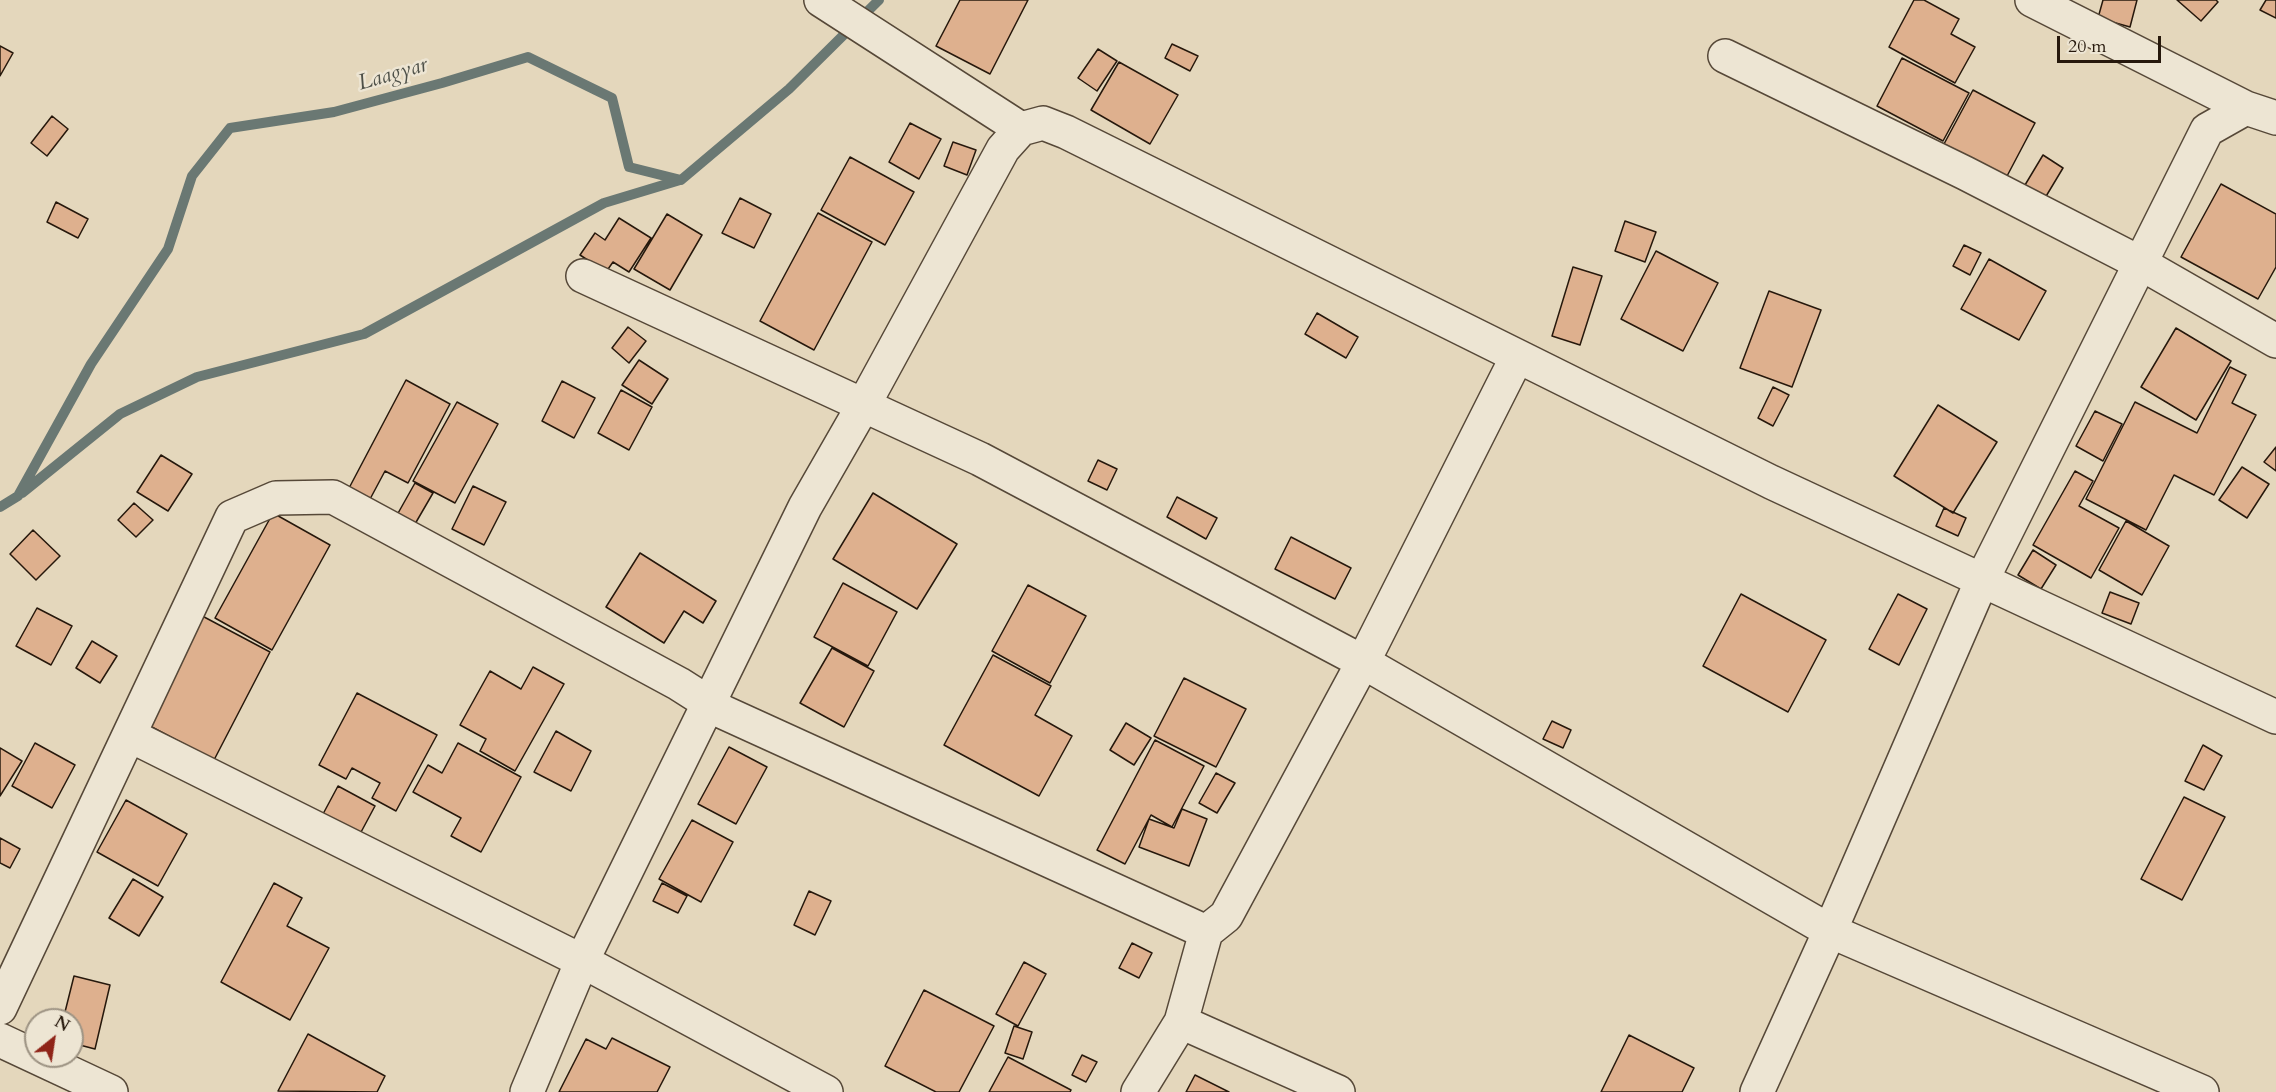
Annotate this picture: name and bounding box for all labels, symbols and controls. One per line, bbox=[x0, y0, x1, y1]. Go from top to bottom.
scale bar bbox=[2060, 24, 2164, 62]
text: 20 m bbox=[2068, 34, 2107, 59]
water label: Laagyar bbox=[355, 53, 431, 97]
north arrow bbox=[24, 1008, 84, 1068]
text: N bbox=[50, 1011, 74, 1037]

